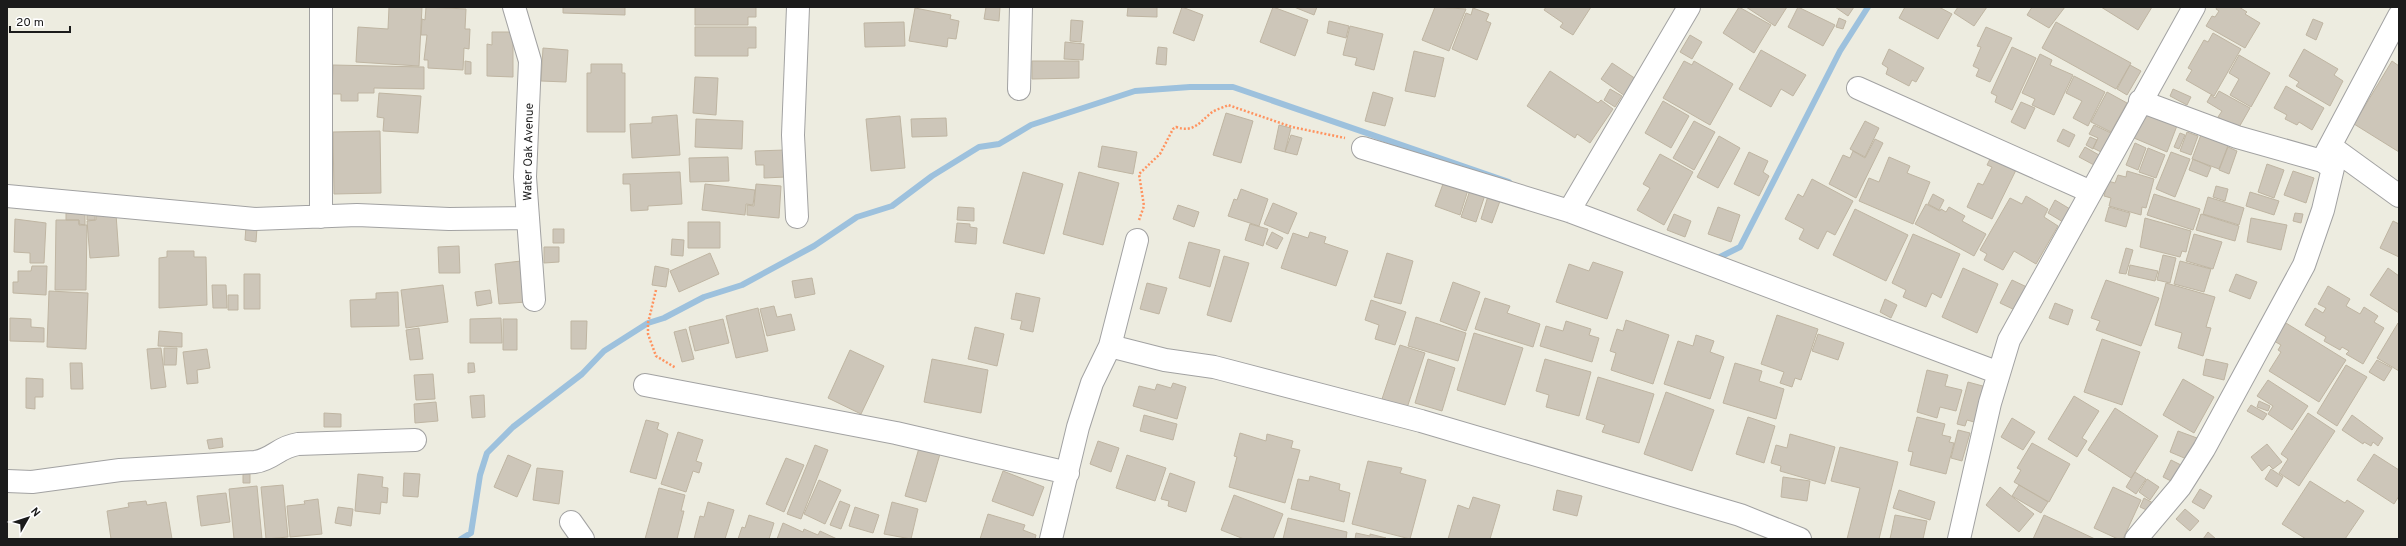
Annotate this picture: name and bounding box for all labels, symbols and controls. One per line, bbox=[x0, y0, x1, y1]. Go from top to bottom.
scale bar bbox=[10, 8, 70, 34]
text: 20 m bbox=[16, 15, 44, 31]
street label: Water Oak Avenue bbox=[520, 103, 538, 201]
north arrow bbox=[8, 498, 48, 538]
text: N bbox=[27, 505, 43, 520]

